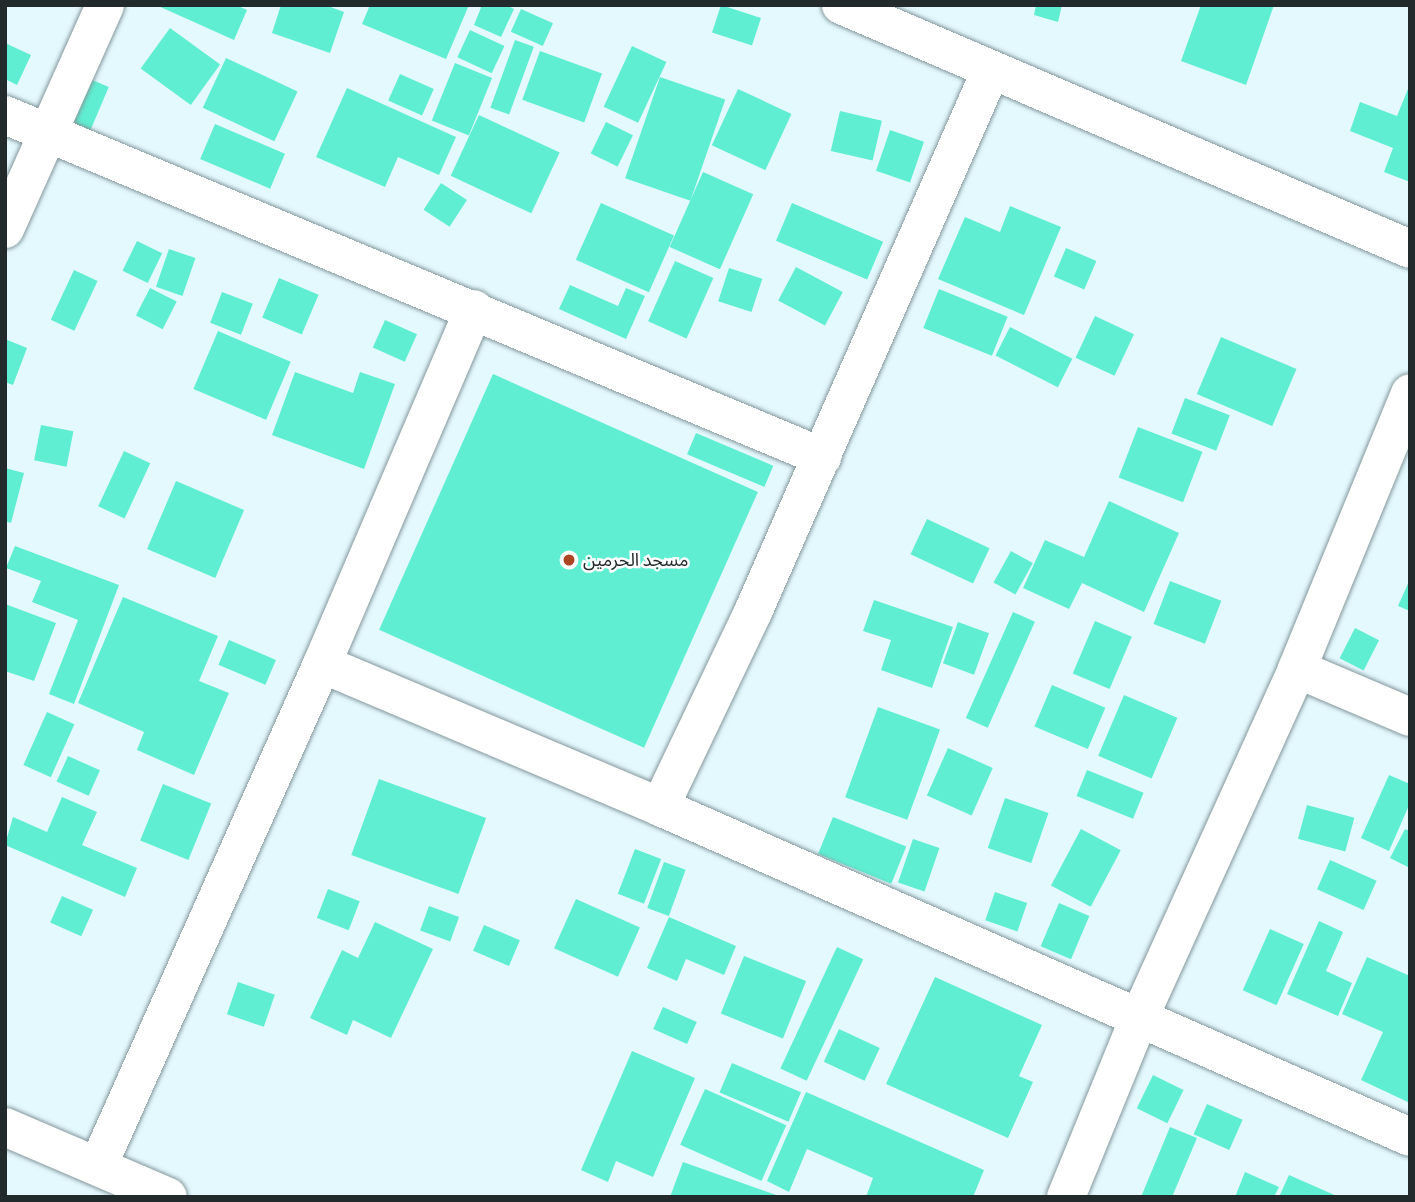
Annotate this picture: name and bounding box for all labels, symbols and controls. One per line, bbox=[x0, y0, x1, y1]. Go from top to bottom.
place label: مسجد الحرمين bbox=[583, 549, 689, 571]
marker: مسجد الحرمين bbox=[561, 552, 577, 568]

